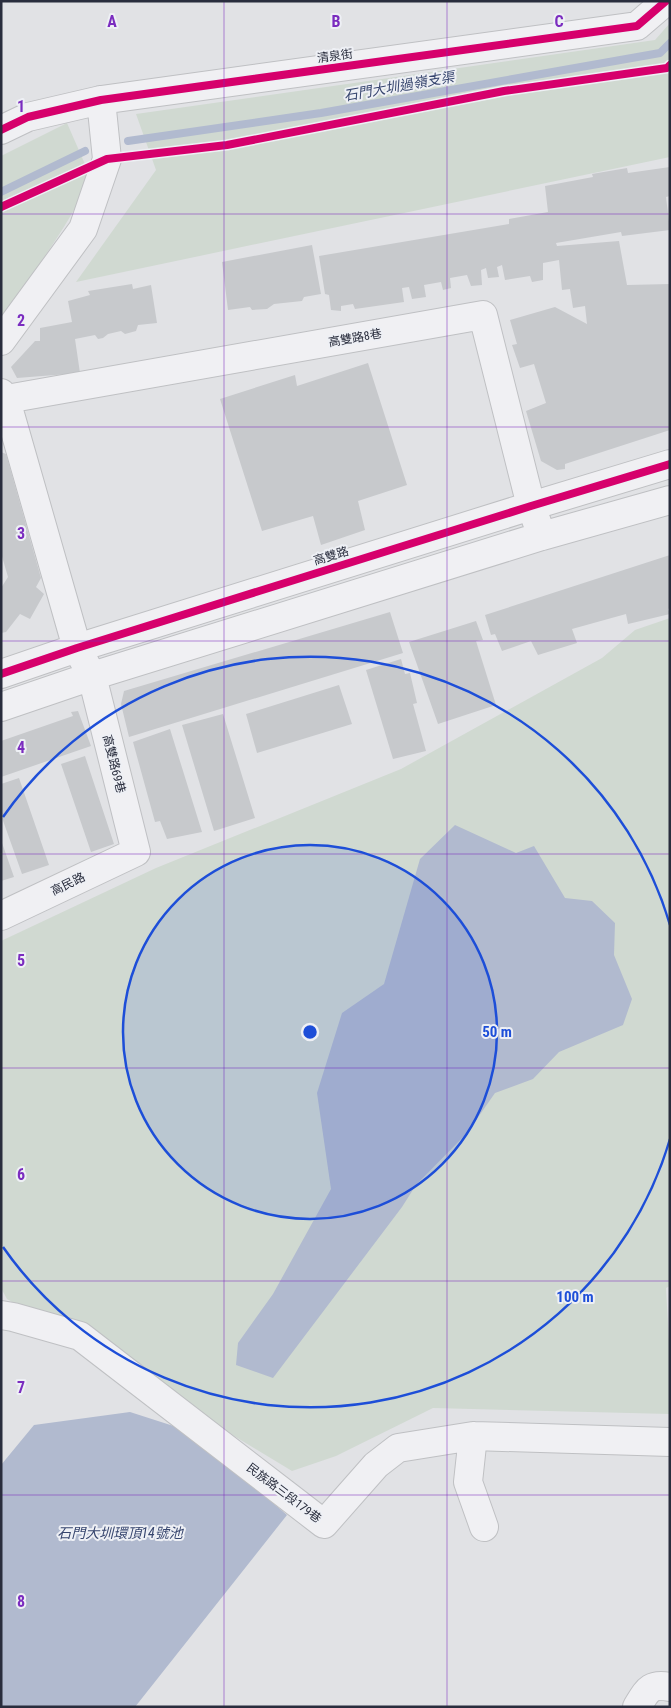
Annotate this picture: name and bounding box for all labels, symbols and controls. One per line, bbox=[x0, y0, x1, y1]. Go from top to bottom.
text: A bbox=[107, 12, 117, 31]
text: B bbox=[332, 12, 341, 31]
text: C bbox=[554, 12, 564, 31]
street label: 清泉街 bbox=[316, 47, 354, 65]
water label: 石門大圳過嶺支渠 bbox=[342, 68, 458, 104]
text: 1 bbox=[17, 97, 25, 116]
text: 2 bbox=[17, 311, 25, 330]
street label: 高雙路8巷 bbox=[327, 326, 383, 350]
text: 3 bbox=[17, 524, 25, 543]
street label: 高雙路 bbox=[312, 544, 350, 568]
street label: 高雙路69巷 bbox=[100, 733, 128, 795]
text: 4 bbox=[17, 738, 25, 757]
street label: 高民路 bbox=[49, 870, 87, 898]
text: 5 bbox=[17, 951, 25, 970]
centre of rings bbox=[301, 1023, 319, 1041]
text: 50 m bbox=[482, 1023, 512, 1041]
text: 6 bbox=[17, 1165, 25, 1184]
text: 100 m bbox=[556, 1288, 594, 1306]
text: 7 bbox=[17, 1378, 25, 1397]
street label: 民族路三段179巷 bbox=[244, 1460, 324, 1526]
water label: 石門大圳環頂14號池 bbox=[57, 1525, 185, 1541]
text: 8 bbox=[17, 1592, 25, 1611]

